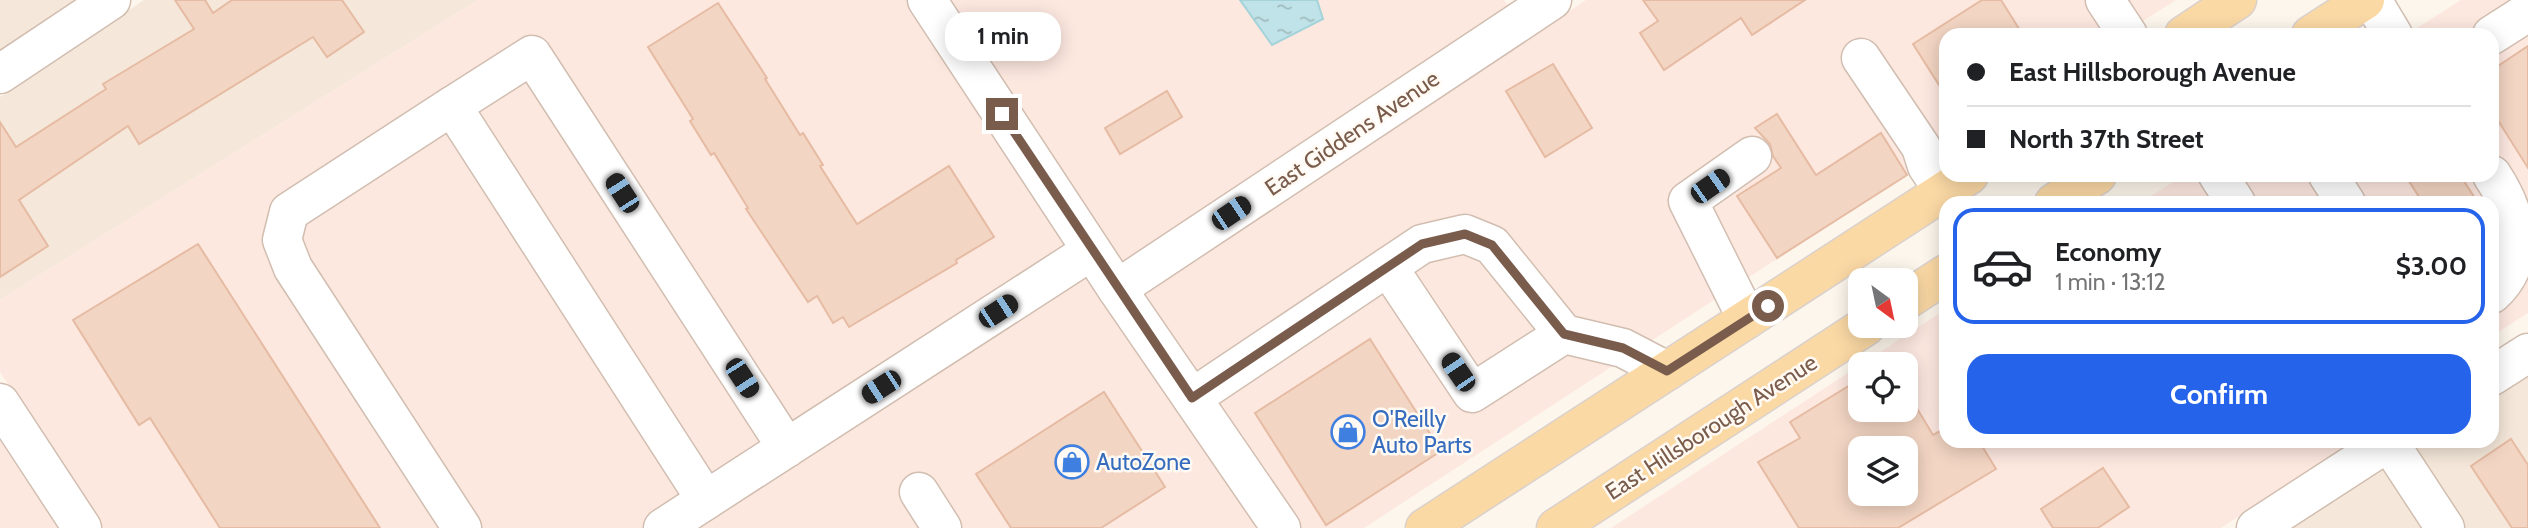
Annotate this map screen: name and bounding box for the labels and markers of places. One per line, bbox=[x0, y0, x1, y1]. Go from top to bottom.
place label: O'Reilly Auto Parts bbox=[1372, 405, 1472, 459]
shop icon: O'Reilly Auto Parts bbox=[1329, 413, 1367, 451]
shop icon: AutoZone bbox=[1053, 443, 1091, 481]
place label: AutoZone bbox=[1096, 448, 1191, 476]

